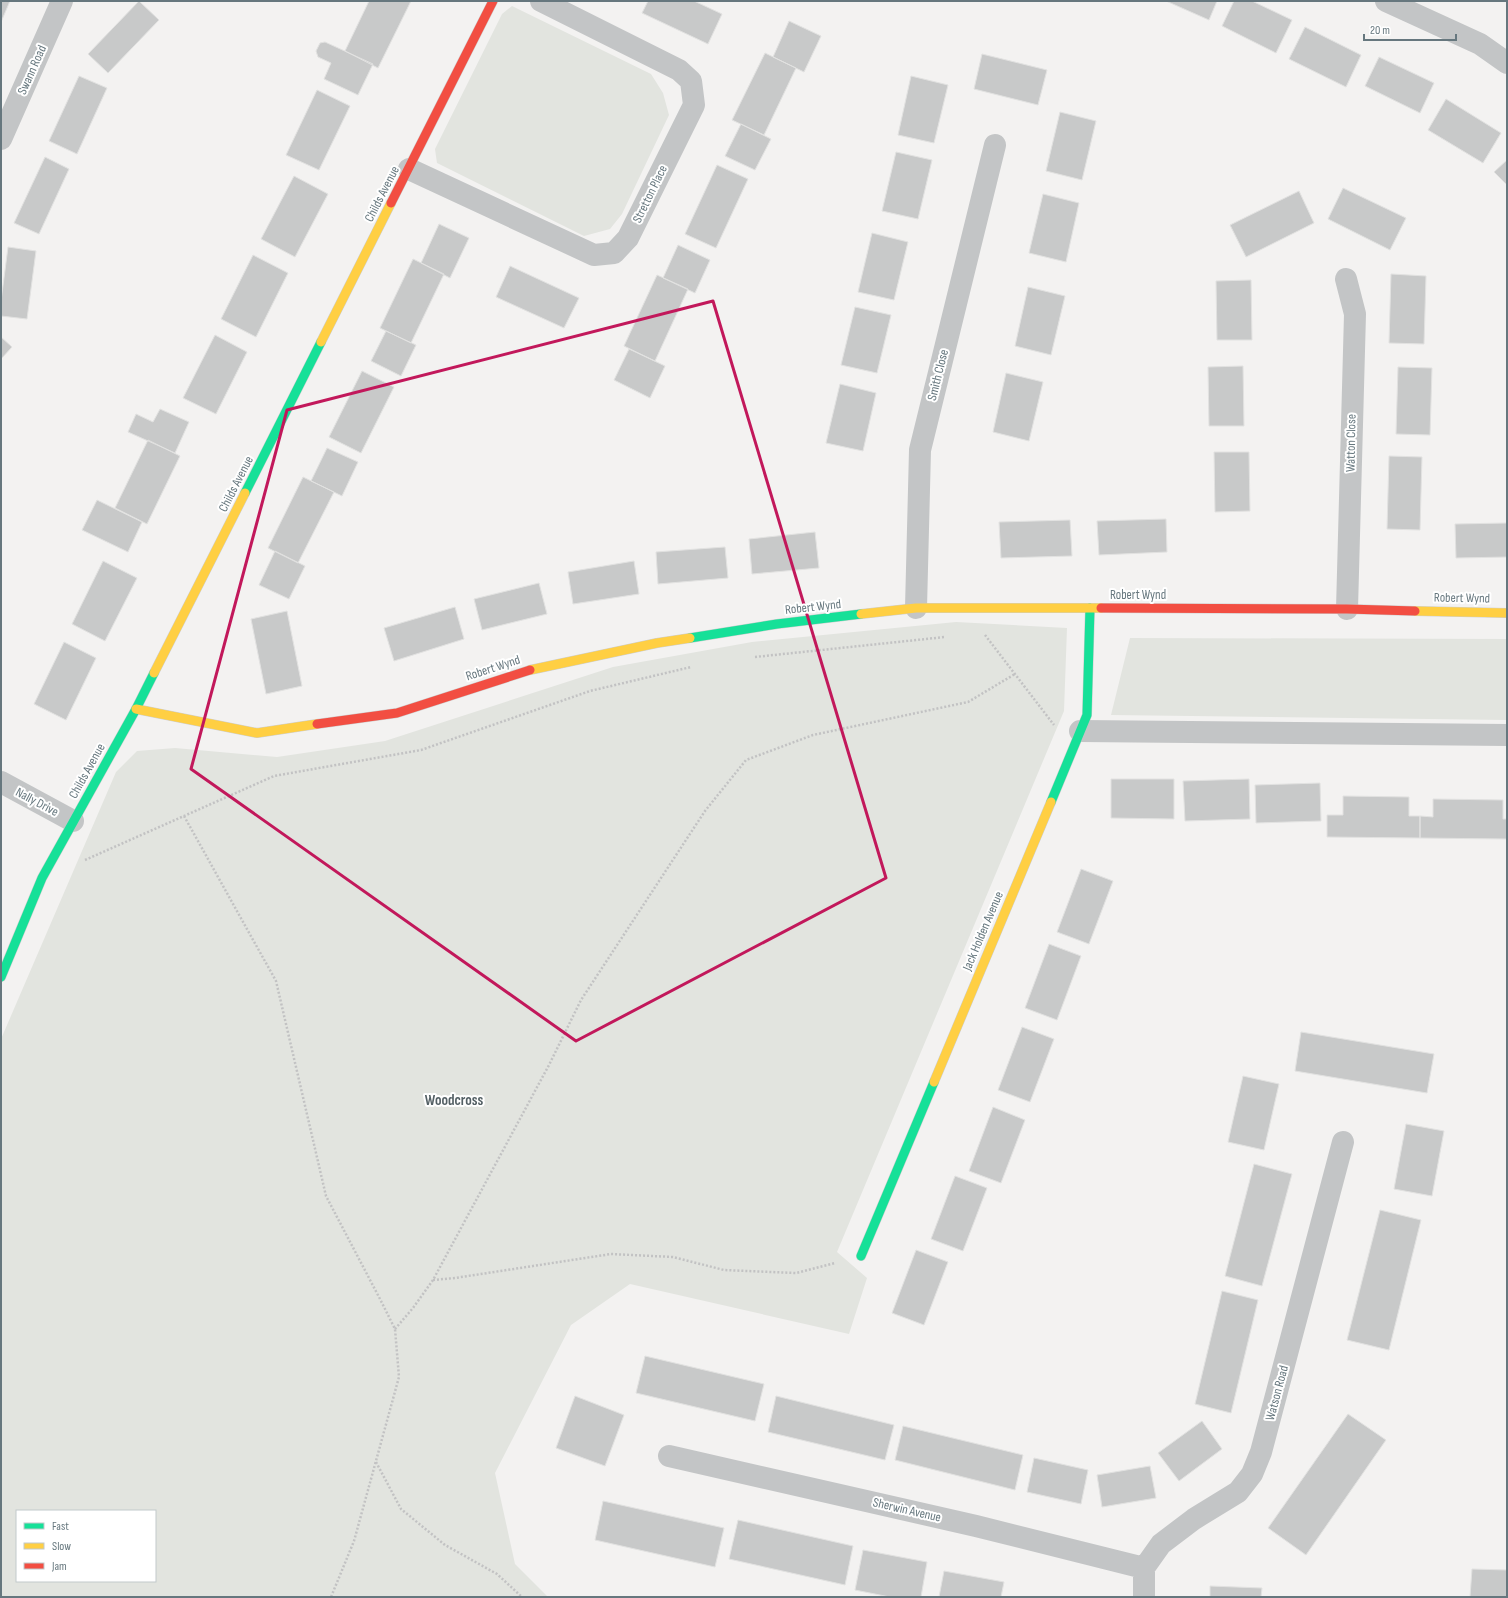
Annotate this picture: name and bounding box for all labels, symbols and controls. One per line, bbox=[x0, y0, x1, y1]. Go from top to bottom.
scale bar bbox=[1364, 16, 1456, 42]
text: 20 m bbox=[1370, 23, 1390, 38]
street label: Swann Road bbox=[14, 43, 50, 97]
street label: Stretton Place bbox=[629, 162, 671, 226]
street label: Childs Avenue bbox=[361, 163, 403, 225]
street label: Smith Close bbox=[924, 348, 952, 402]
street label: Watton Close bbox=[1342, 414, 1360, 472]
street label: Childs Avenue bbox=[215, 453, 257, 515]
street label: Robert Wynd bbox=[1110, 587, 1166, 603]
street label: Robert Wynd bbox=[1434, 590, 1490, 606]
street label: Robert Wynd bbox=[784, 596, 842, 618]
street label: Robert Wynd bbox=[464, 652, 522, 684]
street label: Childs Avenue bbox=[65, 741, 109, 801]
street label: Nally Drive bbox=[13, 784, 61, 820]
street label: Jack Holden Avenue bbox=[959, 889, 1007, 974]
district label: Woodcross bbox=[425, 1091, 483, 1110]
street label: Watson Road bbox=[1262, 1364, 1292, 1422]
street label: Sherwin Avenue bbox=[871, 1494, 943, 1526]
legend bbox=[16, 1510, 156, 1582]
text: Fast bbox=[52, 1519, 69, 1534]
text: Slow bbox=[52, 1539, 71, 1554]
text: Jam bbox=[51, 1559, 67, 1574]

